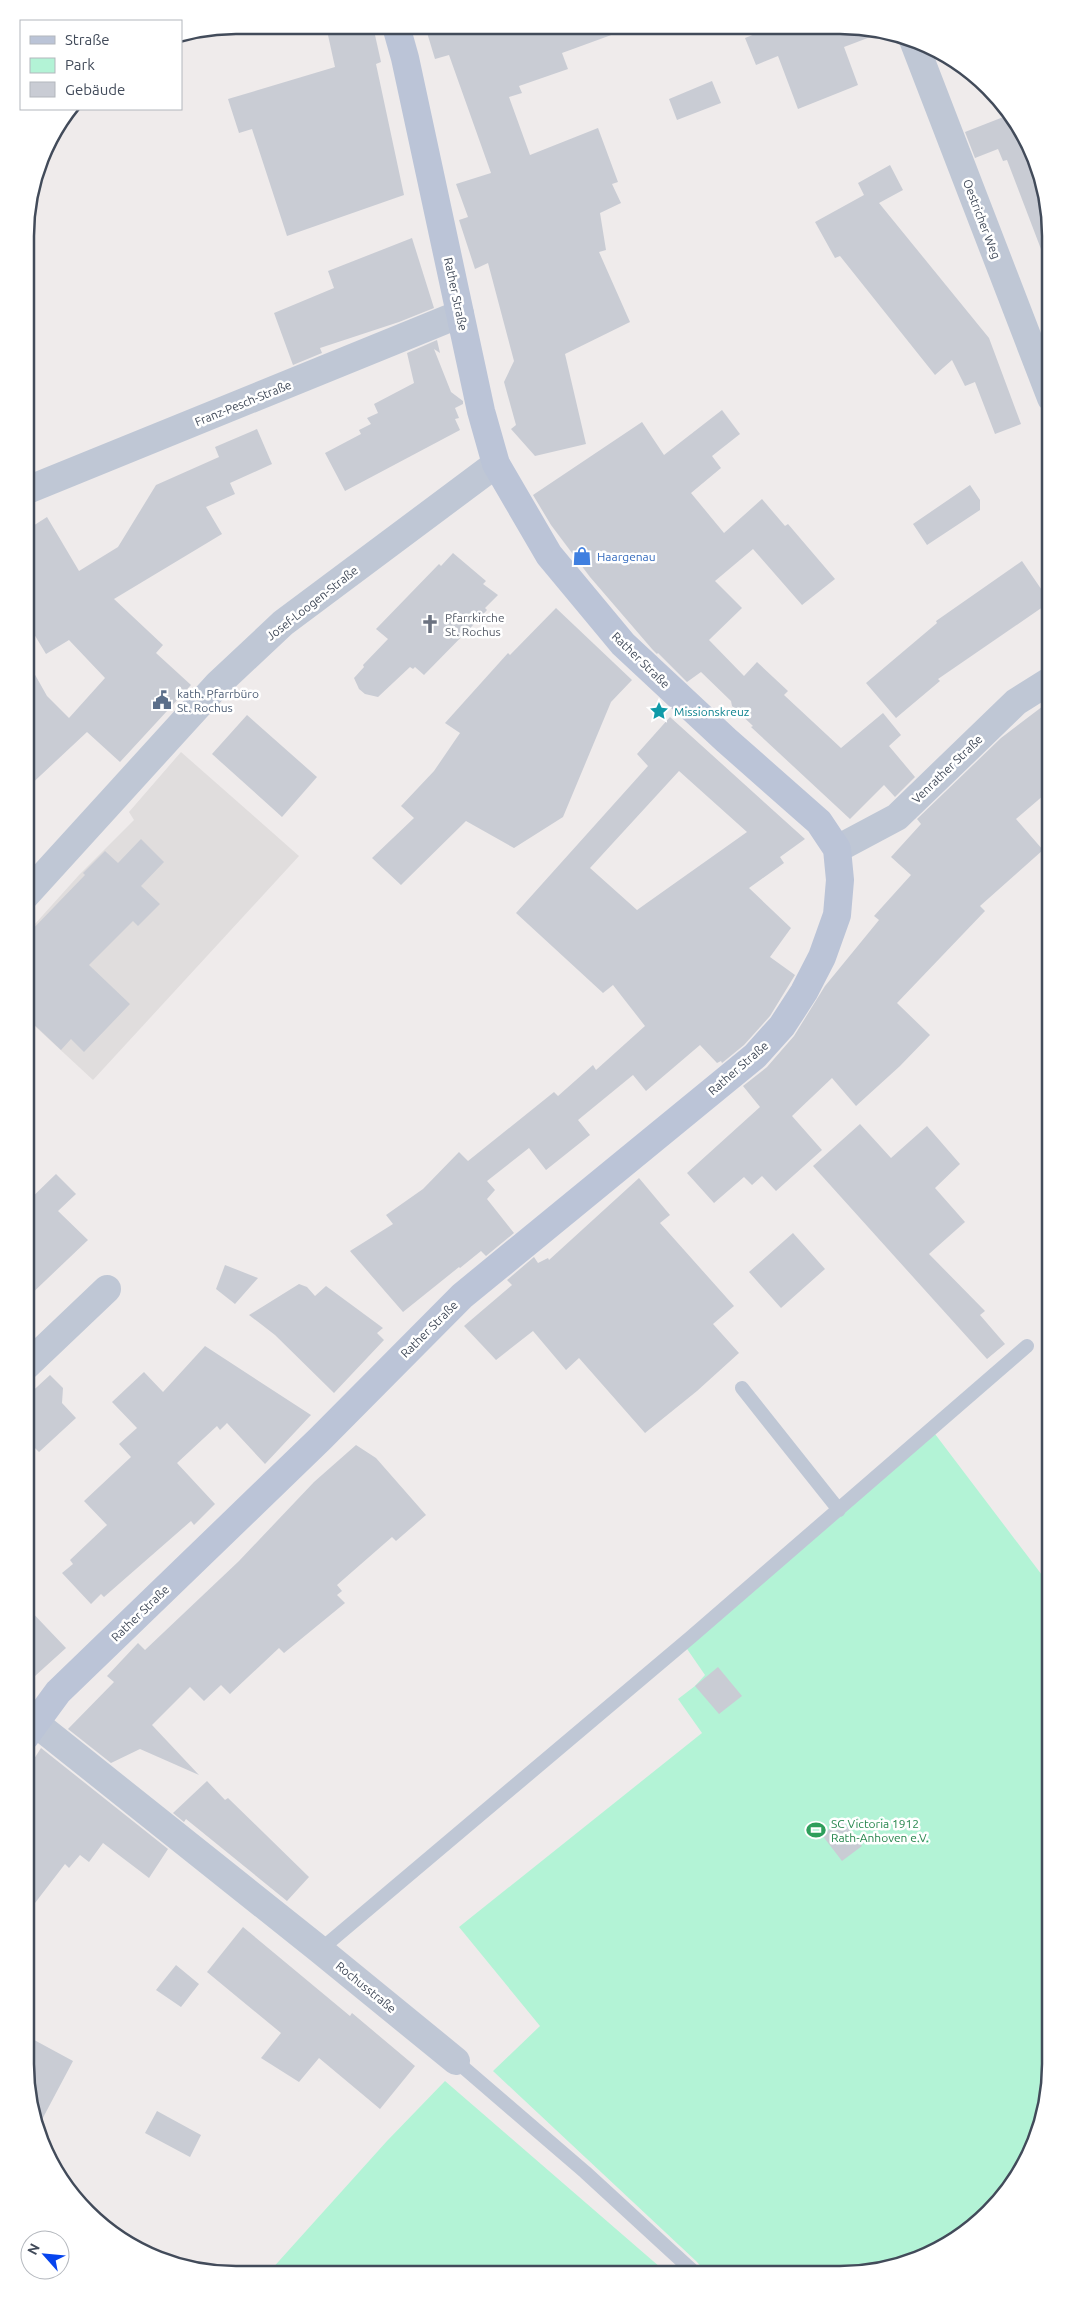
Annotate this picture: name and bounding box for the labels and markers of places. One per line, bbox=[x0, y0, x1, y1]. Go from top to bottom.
shop icon: Haargenau bbox=[571, 545, 593, 567]
place label: Haargenau bbox=[597, 550, 656, 563]
place label: Pfarrkirche St. Rochus bbox=[445, 611, 505, 638]
church icon: Pfarrkirche St. Rochus bbox=[419, 613, 441, 635]
place label: kath. Pfarrbüro St. Rochus bbox=[177, 687, 259, 714]
public building icon: kath. Pfarrbüro St. Rochus bbox=[151, 689, 173, 711]
place icon: Missionskreuz bbox=[648, 700, 670, 722]
place label: Missionskreuz bbox=[674, 705, 750, 718]
place label: SC Victoria 1912 Rath-Anhoven e.V. bbox=[831, 1817, 929, 1844]
sports icon: SC Victoria 1912 Rath-Anhoven e.V. bbox=[805, 1819, 827, 1841]

